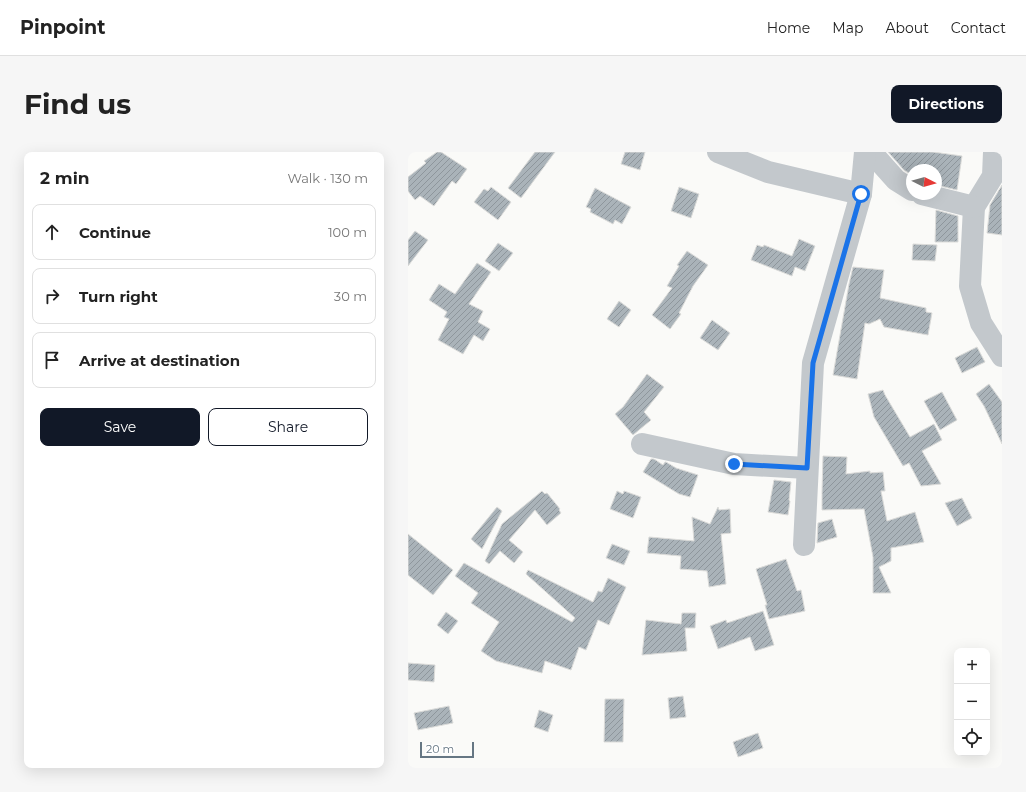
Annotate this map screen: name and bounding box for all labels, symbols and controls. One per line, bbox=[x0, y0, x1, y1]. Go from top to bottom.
text: Pinpoint bbox=[20, 16, 105, 39]
text: Home bbox=[767, 19, 810, 37]
text: Map bbox=[832, 19, 863, 37]
text: About bbox=[885, 19, 929, 37]
text: Contact bbox=[951, 19, 1006, 37]
button: Directions bbox=[891, 85, 1002, 123]
text: Find us bbox=[24, 87, 131, 121]
north arrow bbox=[906, 164, 942, 200]
text: 2 min bbox=[40, 168, 90, 188]
text: Walk · 130 m bbox=[287, 170, 368, 186]
route start bbox=[852, 185, 870, 203]
icon: ahead bbox=[41, 221, 63, 243]
text: Continue bbox=[79, 223, 151, 242]
text: 100 m bbox=[328, 224, 367, 240]
icon: right bbox=[41, 285, 63, 307]
text: Turn right bbox=[79, 287, 158, 306]
text: 30 m bbox=[334, 288, 367, 304]
icon: arrive bbox=[41, 349, 63, 371]
text: Arrive at destination bbox=[79, 351, 240, 370]
button: Save bbox=[40, 408, 200, 446]
button: Share bbox=[208, 408, 368, 446]
route end bbox=[725, 455, 743, 473]
map controls bbox=[954, 648, 990, 756]
button: + bbox=[954, 648, 990, 684]
button: − bbox=[954, 684, 990, 720]
button: locate bbox=[954, 720, 990, 756]
scale bar bbox=[420, 740, 474, 759]
text: 20 m bbox=[426, 742, 454, 756]

